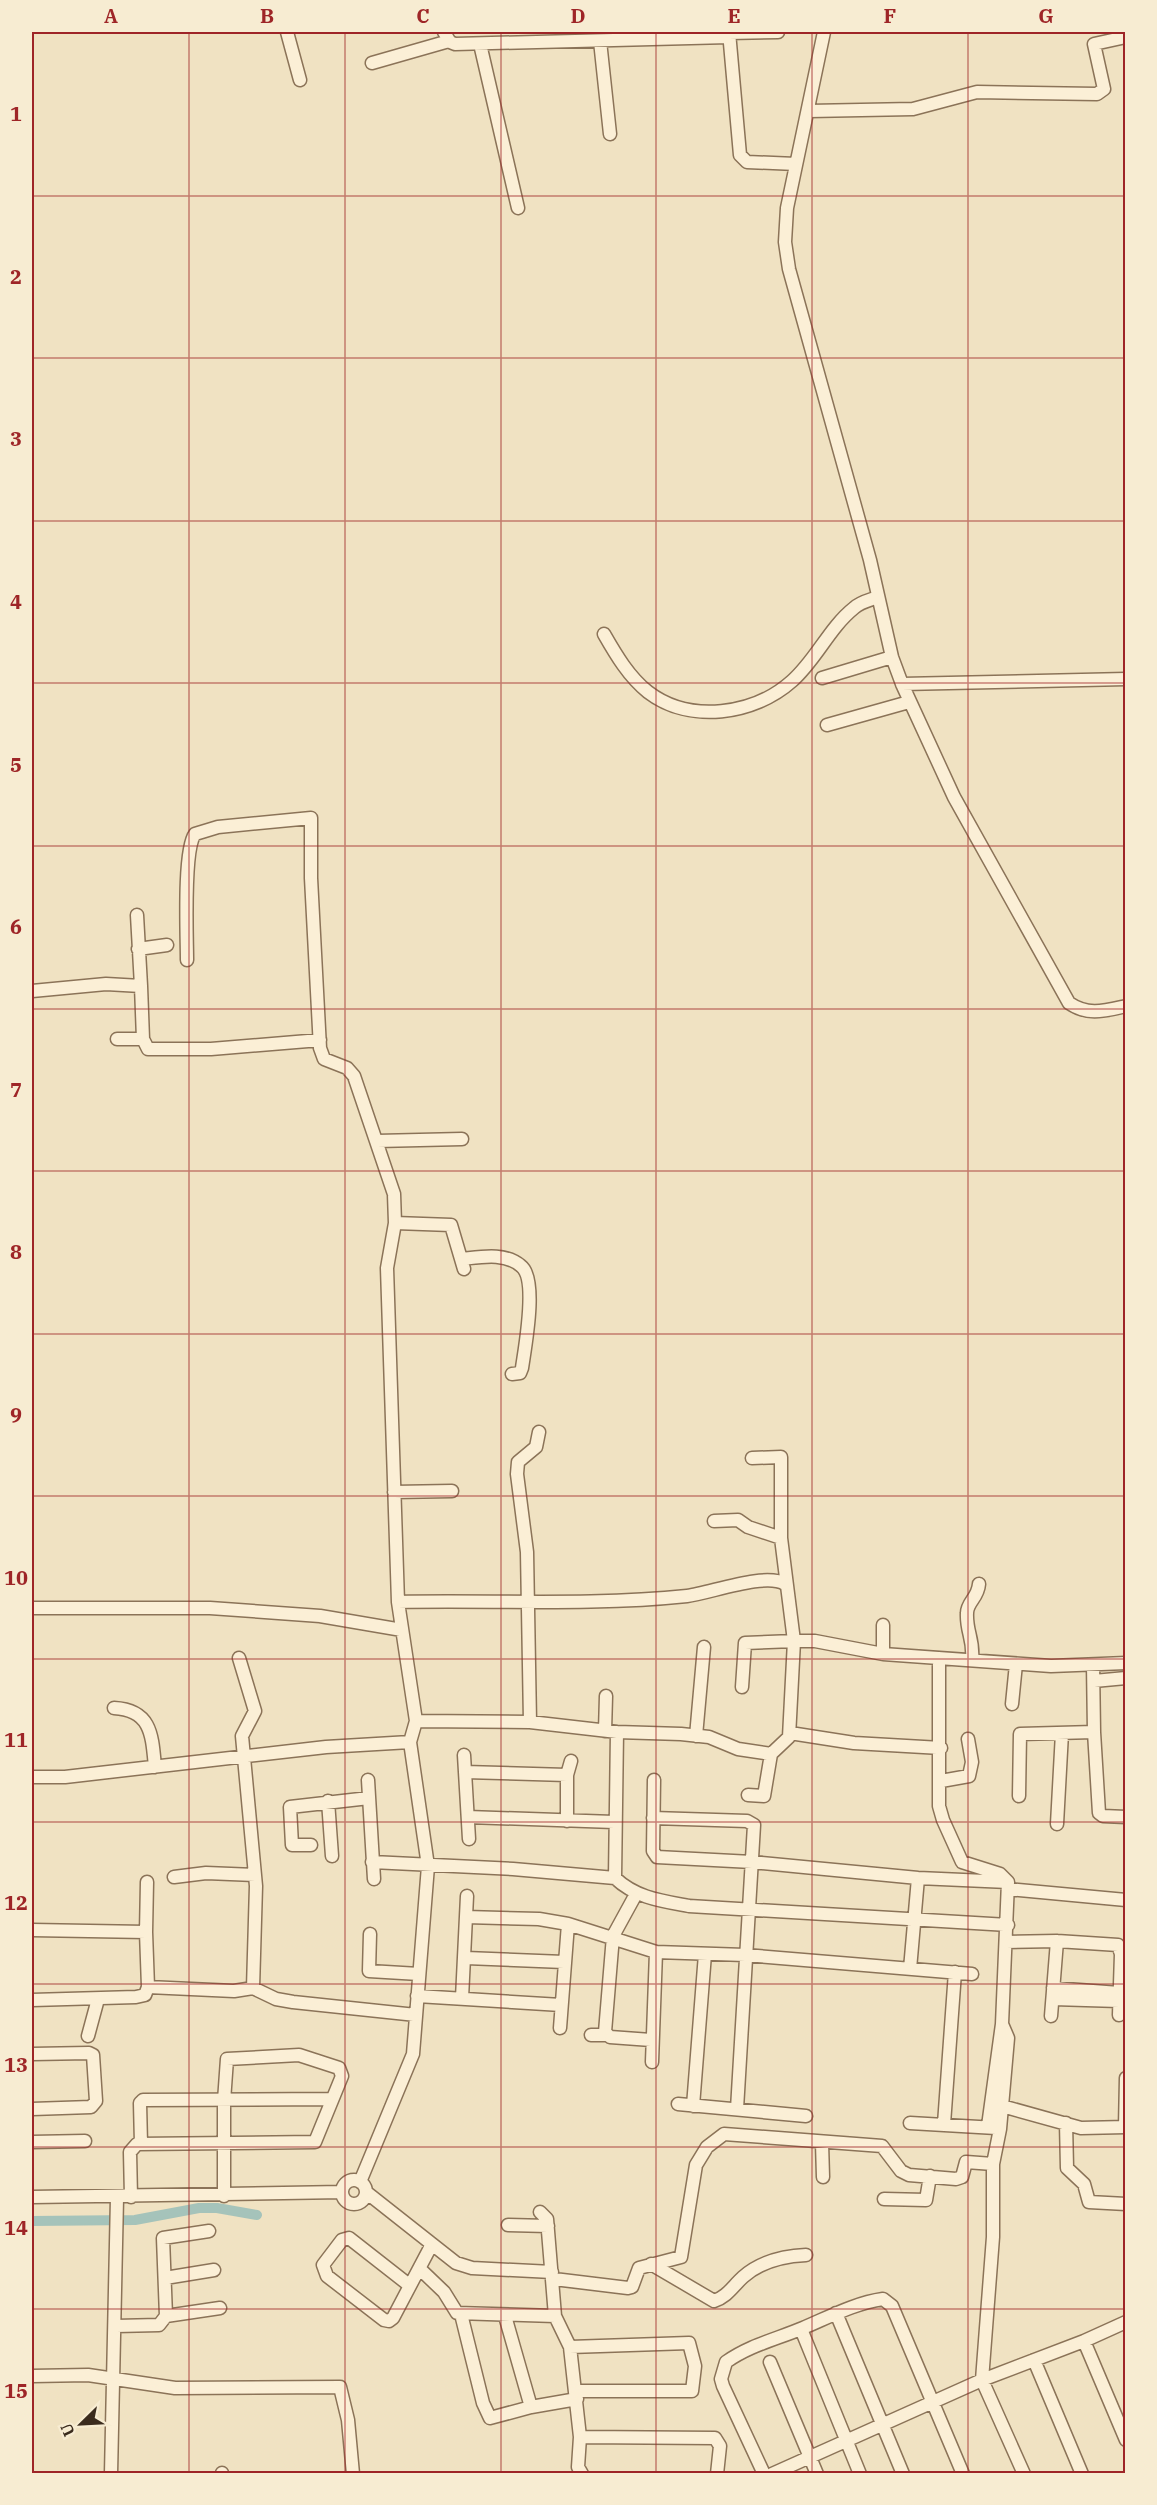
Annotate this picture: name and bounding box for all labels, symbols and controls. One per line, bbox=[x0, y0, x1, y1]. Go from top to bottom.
text: A bbox=[104, 2, 118, 29]
text: B bbox=[260, 2, 274, 29]
text: C bbox=[416, 2, 430, 29]
text: D bbox=[570, 2, 586, 29]
text: E bbox=[727, 2, 741, 29]
text: F bbox=[884, 2, 896, 29]
text: G bbox=[1038, 2, 1054, 29]
text: 1 bbox=[10, 100, 22, 127]
text: 2 bbox=[10, 263, 22, 290]
text: 3 bbox=[10, 425, 22, 452]
text: 4 bbox=[10, 588, 22, 615]
text: 5 bbox=[10, 751, 22, 778]
text: 6 bbox=[10, 913, 22, 940]
text: 7 bbox=[10, 1076, 22, 1103]
text: 8 bbox=[10, 1238, 22, 1265]
text: 9 bbox=[10, 1401, 22, 1428]
text: 10 bbox=[4, 1564, 28, 1591]
text: 11 bbox=[4, 1726, 28, 1753]
text: 12 bbox=[4, 1889, 28, 1916]
text: 13 bbox=[4, 2051, 28, 2078]
text: 14 bbox=[4, 2214, 28, 2241]
text: 15 bbox=[4, 2377, 28, 2404]
north arrow bbox=[51, 2394, 111, 2454]
text: U bbox=[56, 2420, 79, 2440]

